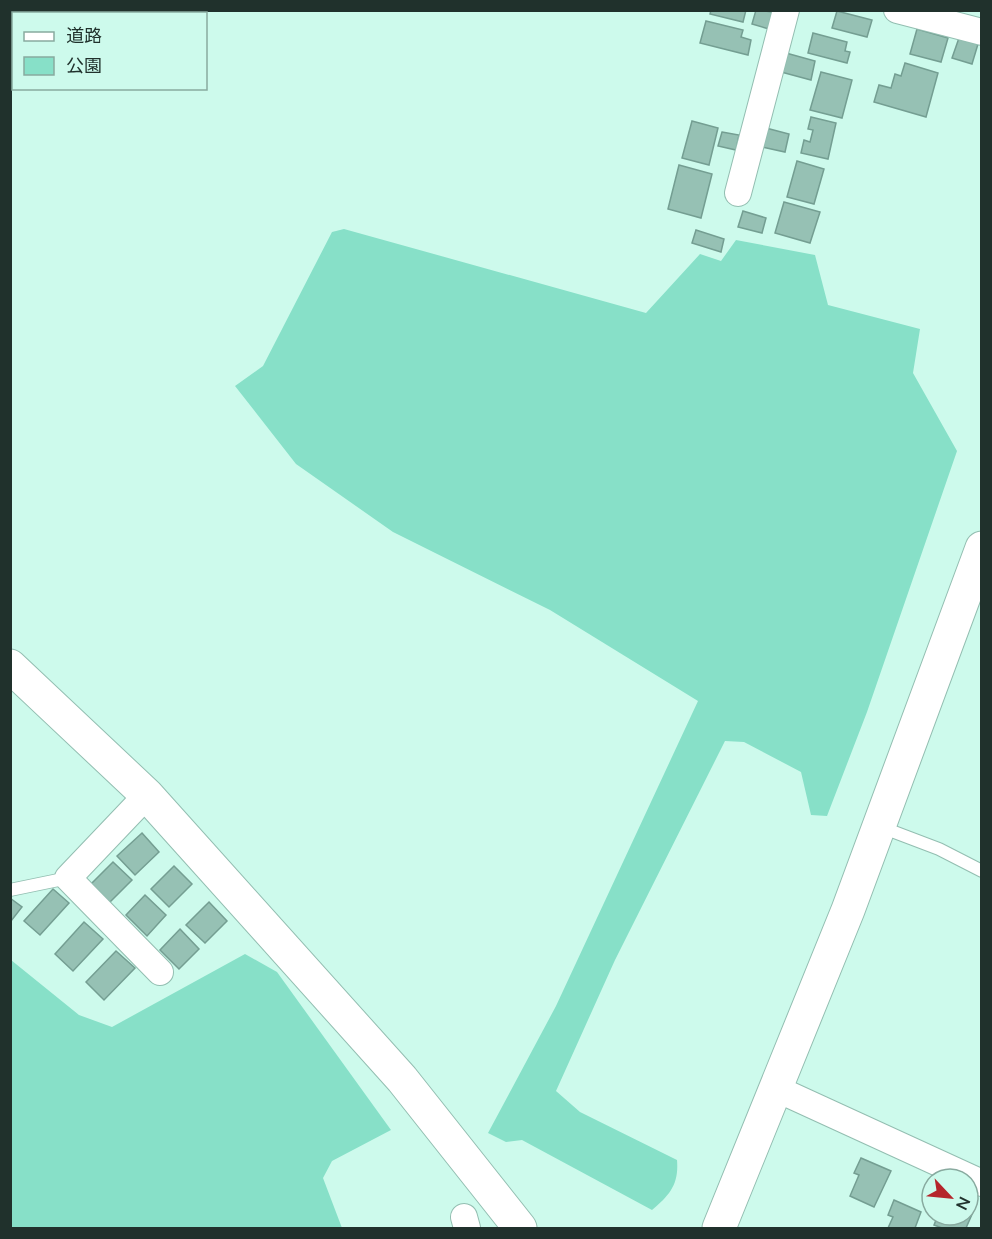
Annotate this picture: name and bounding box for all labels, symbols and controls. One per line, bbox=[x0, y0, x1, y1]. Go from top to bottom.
legend bbox=[12, 12, 207, 90]
text: 道路 bbox=[66, 24, 102, 47]
text: 公園 bbox=[66, 54, 102, 77]
north arrow bbox=[920, 1167, 980, 1227]
text: N bbox=[952, 1194, 975, 1213]

